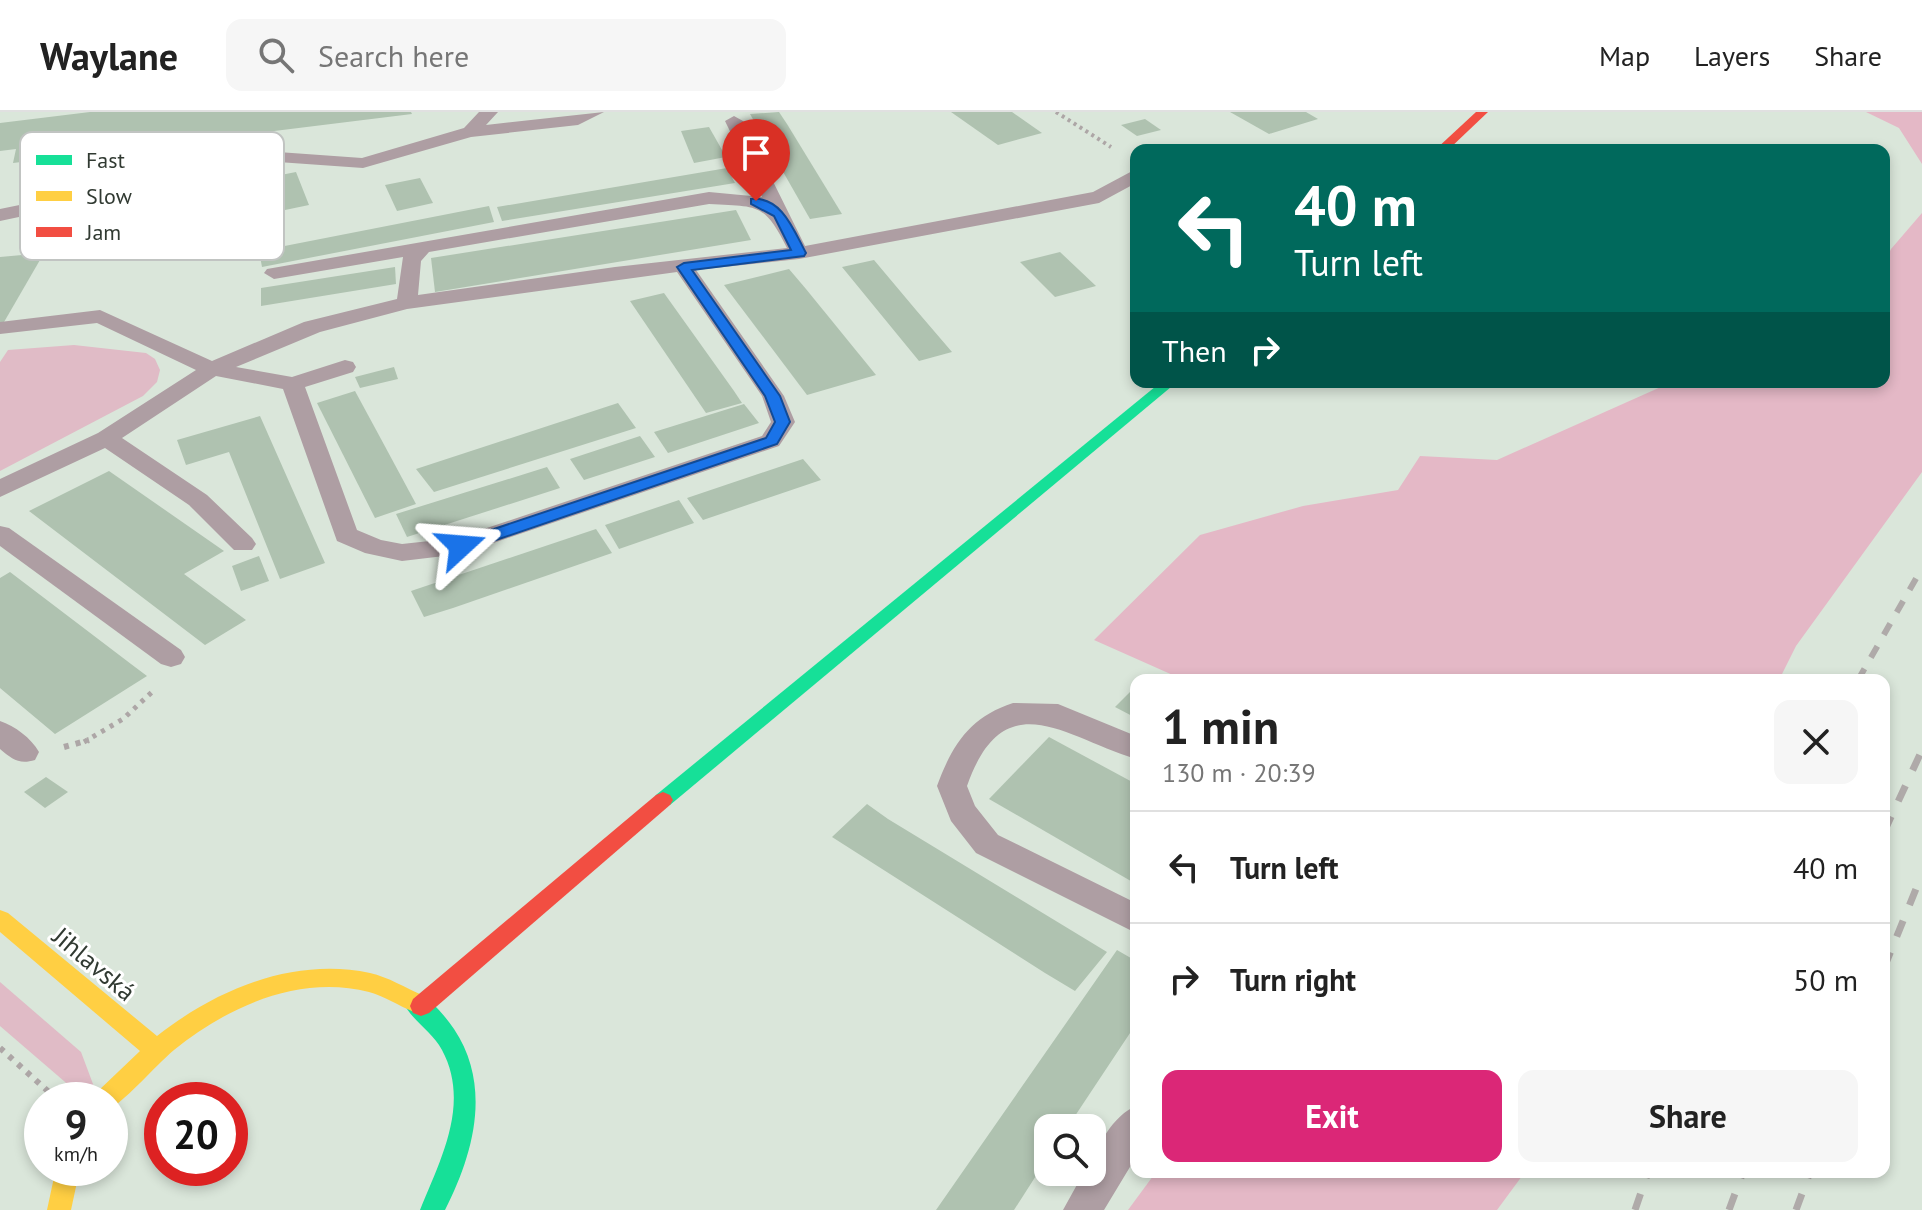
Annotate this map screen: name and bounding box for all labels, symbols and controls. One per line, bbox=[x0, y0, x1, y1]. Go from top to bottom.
search box bbox=[226, 19, 786, 91]
text: Waylane bbox=[40, 31, 178, 80]
icon: search bbox=[254, 33, 298, 77]
text: Search here bbox=[318, 36, 469, 75]
text: Map bbox=[1599, 37, 1650, 74]
text: Layers bbox=[1694, 37, 1770, 74]
text: Share bbox=[1814, 37, 1882, 74]
pin bbox=[722, 119, 790, 201]
icon: arrive bbox=[734, 131, 778, 175]
legend bbox=[20, 132, 284, 260]
text: Fast bbox=[86, 146, 126, 174]
text: 40 m bbox=[1294, 169, 1417, 241]
icon: left bbox=[1162, 176, 1266, 280]
text: Slow bbox=[86, 182, 132, 210]
text: Jam bbox=[85, 218, 121, 246]
text: Turn left bbox=[1294, 239, 1423, 286]
icon: right bbox=[1243, 328, 1287, 372]
text: Then bbox=[1162, 331, 1227, 370]
position arrow bbox=[419, 504, 503, 588]
text: 1 min bbox=[1162, 695, 1279, 757]
button: close bbox=[1774, 700, 1858, 784]
text: 130 m · 20:39 bbox=[1162, 756, 1316, 789]
icon: left bbox=[1162, 845, 1206, 889]
text: Turn left bbox=[1230, 848, 1338, 887]
text: 40 m bbox=[1793, 848, 1858, 887]
street label: Jihlavská bbox=[45, 919, 142, 1008]
icon: right bbox=[1162, 957, 1206, 1001]
text: Turn right bbox=[1230, 960, 1356, 999]
text: 50 m bbox=[1793, 960, 1858, 999]
button: Exit bbox=[1162, 1070, 1502, 1162]
button: Share bbox=[1518, 1070, 1858, 1162]
speed limit sign: 20 bbox=[144, 1082, 248, 1186]
text: 9 bbox=[65, 1098, 87, 1150]
map controls bbox=[1034, 1114, 1106, 1186]
button: search bbox=[1034, 1114, 1106, 1186]
text: km/h bbox=[54, 1141, 98, 1167]

